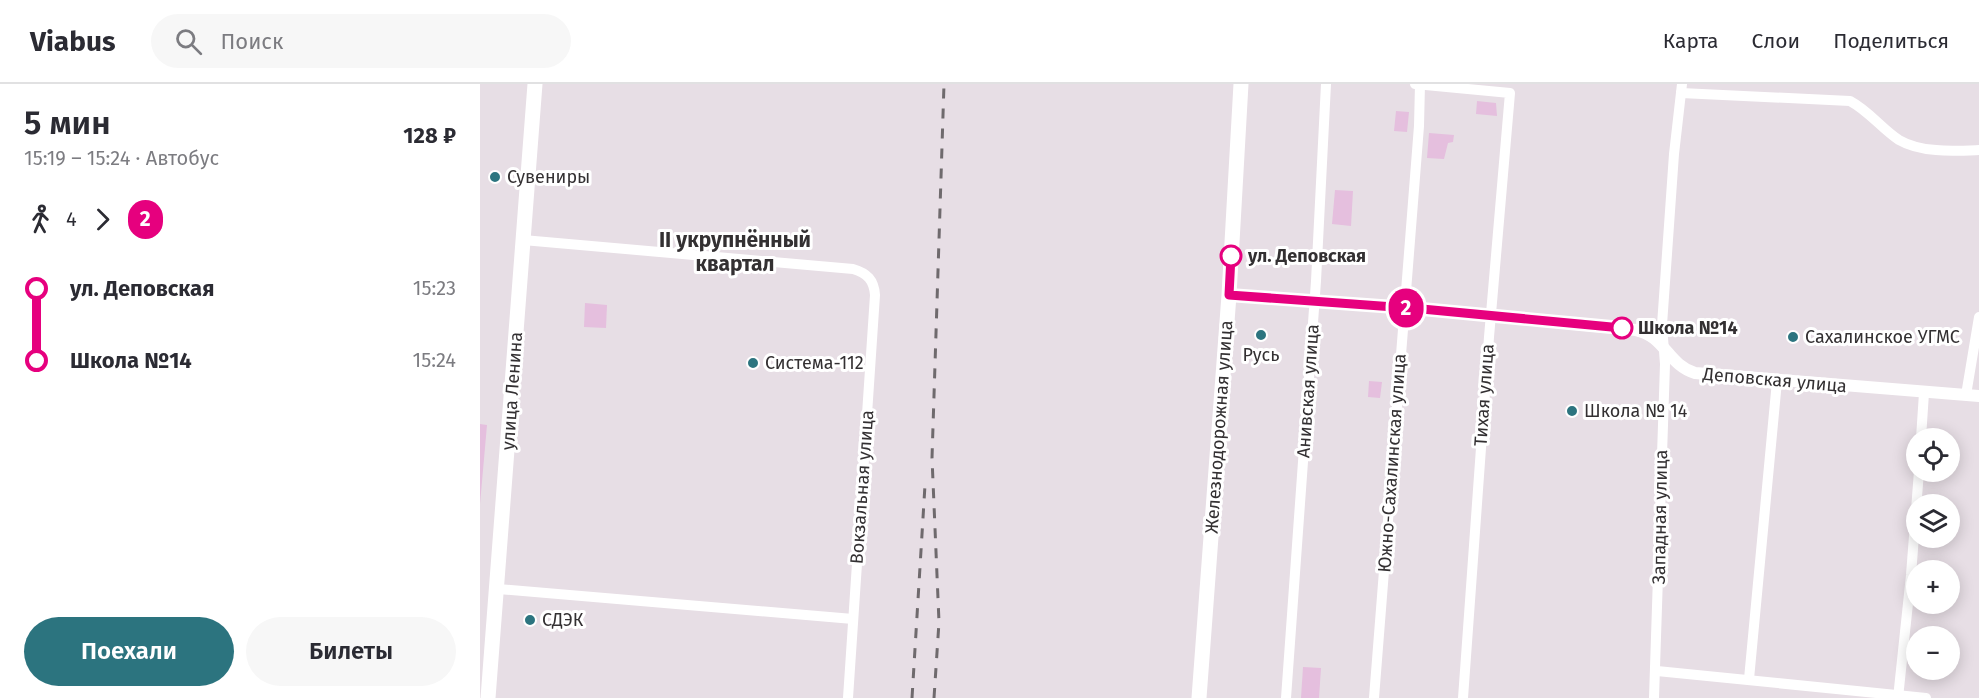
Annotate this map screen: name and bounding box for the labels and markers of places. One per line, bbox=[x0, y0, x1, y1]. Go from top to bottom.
place label: Сувениры bbox=[507, 166, 590, 188]
marker: Сувениры bbox=[488, 170, 502, 184]
marker: ул. Деповская bbox=[1220, 245, 1242, 267]
place label: ул. Деповская bbox=[1247, 245, 1366, 267]
marker: Школа №14 bbox=[1611, 317, 1633, 339]
place label: Школа №14 bbox=[1638, 317, 1738, 339]
place label: Сахалинское УГМС bbox=[1805, 326, 1960, 348]
marker: Русь bbox=[1254, 328, 1268, 342]
marker: Сахалинское УГМС bbox=[1786, 330, 1800, 344]
place label: Русь bbox=[1242, 344, 1280, 366]
place label: Система-112 bbox=[765, 352, 864, 374]
marker: Система-112 bbox=[746, 356, 760, 370]
place label: Школа № 14 bbox=[1584, 400, 1688, 422]
marker: Школа № 14 bbox=[1565, 404, 1579, 418]
place label: СДЭК bbox=[542, 609, 584, 631]
marker: СДЭК bbox=[523, 613, 537, 627]

